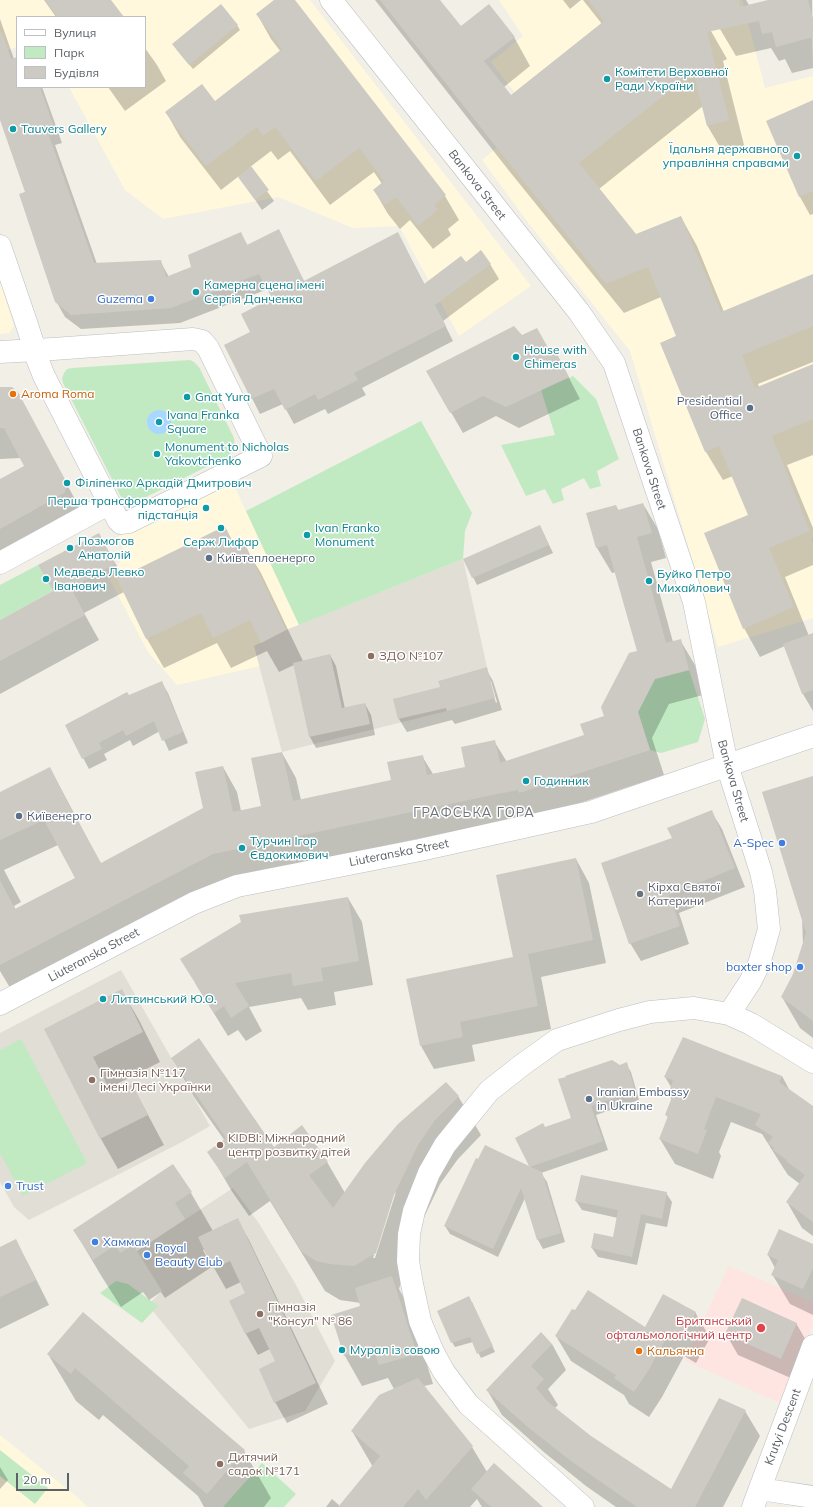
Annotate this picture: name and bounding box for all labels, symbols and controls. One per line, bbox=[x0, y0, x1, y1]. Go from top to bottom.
legend bbox=[16, 16, 146, 88]
text: Вулиця bbox=[54, 25, 96, 40]
text: Парк bbox=[54, 45, 84, 60]
text: Будівля bbox=[54, 65, 99, 80]
place label: Комітети Верховної Ради України bbox=[615, 65, 728, 93]
marker: Комітети Верховної Ради України bbox=[602, 74, 612, 84]
place label: Tauvers Gallery bbox=[21, 122, 107, 136]
marker: Tauvers Gallery bbox=[8, 124, 18, 134]
place label: Їдальня державного управління справами bbox=[663, 142, 789, 170]
street label: Bankova Street bbox=[445, 147, 509, 223]
marker: Їдальня державного управління справами bbox=[792, 151, 802, 161]
place label: Камерна сцена імені Сергія Данченка bbox=[204, 278, 324, 306]
marker: Камерна сцена імені Сергія Данченка bbox=[191, 287, 201, 297]
place label: Guzema bbox=[97, 292, 143, 306]
marker: Guzema bbox=[146, 294, 156, 304]
place label: House with Chimeras bbox=[524, 343, 587, 371]
marker: House with Chimeras bbox=[511, 352, 521, 362]
place label: Aroma Roma bbox=[21, 387, 95, 401]
marker: Aroma Roma bbox=[8, 389, 18, 399]
place label: Gnat Yura bbox=[195, 390, 250, 404]
marker: Gnat Yura bbox=[182, 392, 192, 402]
place label: Presidential Office bbox=[677, 394, 742, 422]
marker: Presidential Office bbox=[745, 403, 755, 413]
place label: Ivana Franka Square bbox=[167, 408, 239, 436]
marker: Ivana Franka Square bbox=[154, 417, 164, 427]
street label: Bankova Street bbox=[629, 426, 669, 512]
place label: Monument to Nicholas Yakovtchenko bbox=[165, 440, 289, 468]
marker: Monument to Nicholas Yakovtchenko bbox=[152, 449, 162, 459]
place label: Філіпенко Аркадій Дмитрович bbox=[75, 476, 252, 490]
marker: Філіпенко Аркадій Дмитрович bbox=[62, 478, 72, 488]
place label: Перша трансформаторна підстанція bbox=[48, 494, 198, 522]
marker: Перша трансформаторна підстанція bbox=[201, 503, 211, 513]
place label: Ivan Franko Monument bbox=[315, 521, 380, 549]
marker: Серж Лифар bbox=[216, 523, 226, 533]
marker: Ivan Franko Monument bbox=[302, 530, 312, 540]
place label: Позмогов Анатолій bbox=[78, 534, 134, 562]
place label: Серж Лифар bbox=[183, 535, 259, 549]
marker: Позмогов Анатолій bbox=[65, 543, 75, 553]
place label: Київтеплоенерго bbox=[217, 551, 315, 565]
marker: Київтеплоенерго bbox=[204, 553, 214, 563]
place label: Медведь Левко Іванович bbox=[54, 565, 145, 593]
place label: Буйко Петро Михайлович bbox=[657, 567, 731, 595]
marker: Медведь Левко Іванович bbox=[41, 574, 51, 584]
marker: Буйко Петро Михайлович bbox=[644, 576, 654, 586]
place label: ЗДО №107 bbox=[379, 649, 444, 663]
marker: ЗДО №107 bbox=[366, 651, 376, 661]
street label: Bankova Street bbox=[714, 738, 752, 824]
place label: Годинник bbox=[534, 774, 589, 788]
marker: Годинник bbox=[521, 776, 531, 786]
district label: ГРАФСЬКА ГОРА bbox=[413, 805, 535, 821]
place label: Київенерго bbox=[27, 809, 92, 823]
marker: Київенерго bbox=[14, 811, 24, 821]
place label: Турчин Ігор Євдокимович bbox=[250, 834, 329, 862]
street label: Liuteranska Street bbox=[348, 836, 450, 870]
place label: A-Spec bbox=[733, 836, 774, 850]
marker: A-Spec bbox=[777, 838, 787, 848]
marker: Турчин Ігор Євдокимович bbox=[237, 843, 247, 853]
place label: Кірха Святої Катерини bbox=[648, 880, 720, 908]
marker: Кірха Святої Катерини bbox=[635, 889, 645, 899]
street label: Liuteranska Street bbox=[46, 925, 142, 985]
place label: baxter shop bbox=[726, 960, 792, 974]
marker: baxter shop bbox=[795, 962, 805, 972]
place label: Литвинський Ю.О. bbox=[111, 992, 216, 1006]
marker: Литвинський Ю.О. bbox=[98, 994, 108, 1004]
place label: Гімназія №117 імені Лесі Українки bbox=[100, 1066, 211, 1094]
marker: Гімназія №117 імені Лесі Українки bbox=[87, 1075, 97, 1085]
place label: Iranian Embassy in Ukraine bbox=[597, 1085, 689, 1113]
marker: Iranian Embassy in Ukraine bbox=[584, 1094, 594, 1104]
place label: KIDBI: Міжнародний центр розвитку дітей bbox=[228, 1131, 350, 1159]
marker: KIDBI: Міжнародний центр розвитку дітей bbox=[215, 1140, 225, 1150]
place label: Trust bbox=[16, 1179, 44, 1193]
marker: Trust bbox=[3, 1181, 13, 1191]
place label: Хаммам bbox=[103, 1235, 150, 1249]
marker: Хаммам bbox=[90, 1237, 100, 1247]
place label: Royal Beauty Club bbox=[155, 1241, 223, 1269]
marker: Royal Beauty Club bbox=[142, 1250, 152, 1260]
place label: Гімназія "Консул" № 86 bbox=[268, 1300, 352, 1328]
marker: Гімназія "Консул" № 86 bbox=[255, 1309, 265, 1319]
place label: Британський офтальмологічний центр bbox=[606, 1314, 752, 1342]
marker: Британський офтальмологічний центр bbox=[755, 1322, 767, 1334]
place label: Мурал із совою bbox=[350, 1343, 440, 1357]
place label: Кальянна bbox=[647, 1344, 704, 1358]
marker: Мурал із совою bbox=[337, 1345, 347, 1355]
marker: Кальянна bbox=[634, 1346, 644, 1356]
street label: Krutyi Descent bbox=[762, 1387, 804, 1467]
place label: Дитячий садок №171 bbox=[228, 1450, 300, 1478]
marker: Дитячий садок №171 bbox=[215, 1459, 225, 1469]
scale bar bbox=[18, 1465, 71, 1491]
text: 20 m bbox=[23, 1472, 51, 1487]

